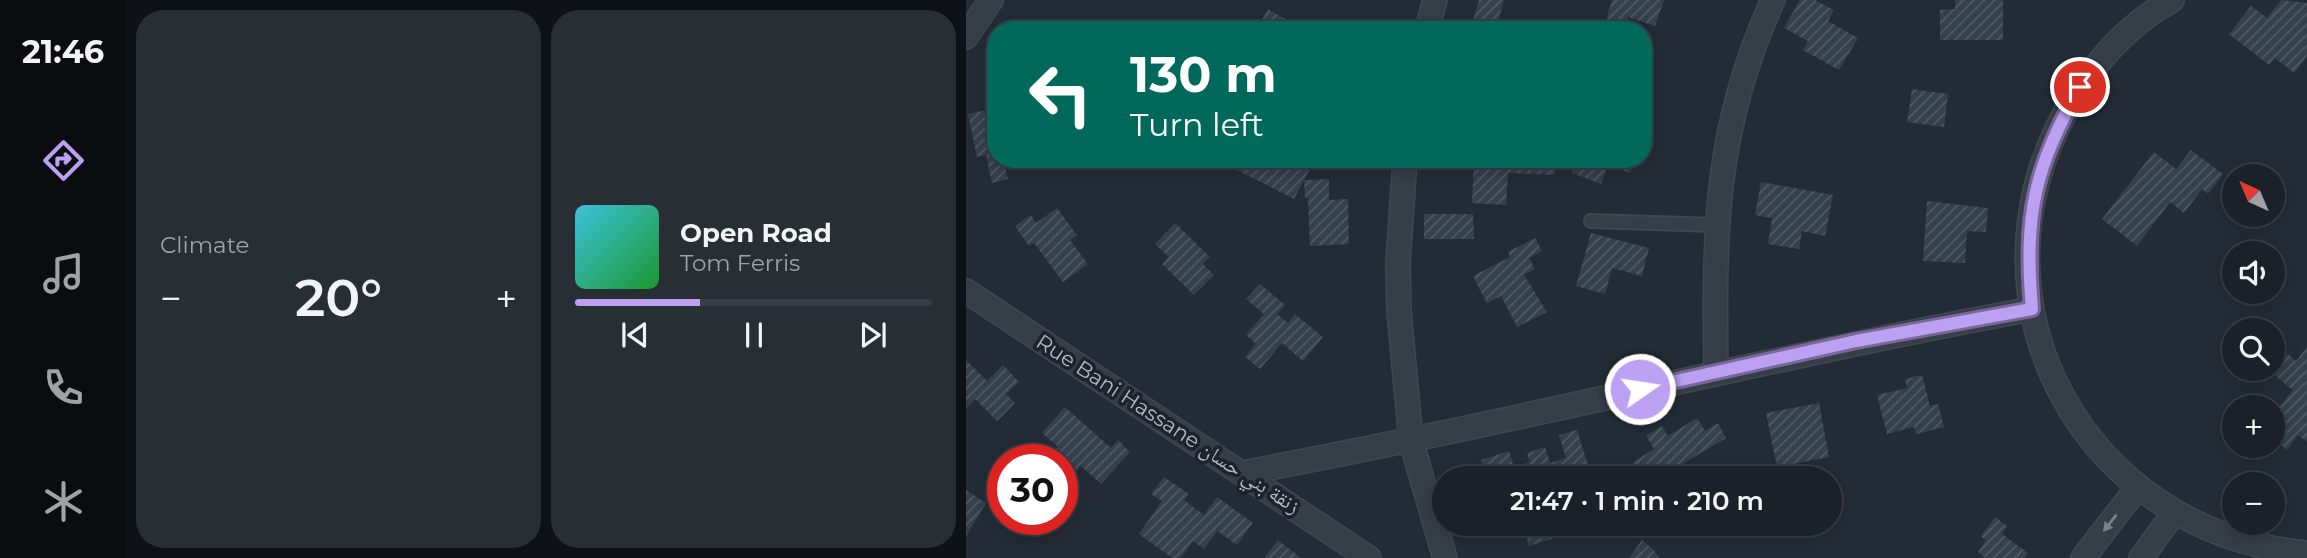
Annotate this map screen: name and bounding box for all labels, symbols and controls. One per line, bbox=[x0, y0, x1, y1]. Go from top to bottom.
text: 21:46 bbox=[22, 32, 104, 71]
text: 130 m bbox=[1130, 45, 1277, 104]
icon: left bbox=[1015, 49, 1106, 140]
pin bbox=[2050, 57, 2110, 117]
icon: arrive bbox=[2061, 68, 2099, 106]
text: Turn left bbox=[1130, 105, 1264, 144]
icon: directions bbox=[39, 136, 88, 185]
north arrow bbox=[2222, 164, 2286, 228]
map controls bbox=[2222, 164, 2285, 535]
text: Open Road bbox=[680, 217, 832, 249]
text: Climate bbox=[160, 231, 249, 259]
button: sound bbox=[2222, 241, 2285, 304]
icon: music bbox=[39, 249, 88, 298]
text: Tom Ferris bbox=[680, 249, 800, 277]
text: 20° bbox=[295, 266, 382, 329]
text: − bbox=[160, 275, 182, 322]
text: + bbox=[495, 275, 517, 322]
icon: previous bbox=[616, 316, 654, 354]
icon: pause bbox=[735, 316, 773, 354]
icon: next bbox=[854, 316, 892, 354]
button: search bbox=[2222, 318, 2285, 381]
street label: Rue Bani Hassane زنقة بني حسان bbox=[1029, 329, 1305, 522]
position arrow bbox=[1603, 352, 1677, 426]
icon: phone bbox=[39, 363, 88, 412]
button: + bbox=[2222, 395, 2285, 458]
speed limit sign: 30 bbox=[987, 444, 1078, 535]
button: − bbox=[2222, 472, 2285, 535]
icon: climate bbox=[39, 477, 88, 526]
text: 21:47 · 1 min · 210 m bbox=[1510, 485, 1764, 517]
one-way arrow bbox=[2103, 514, 2117, 532]

